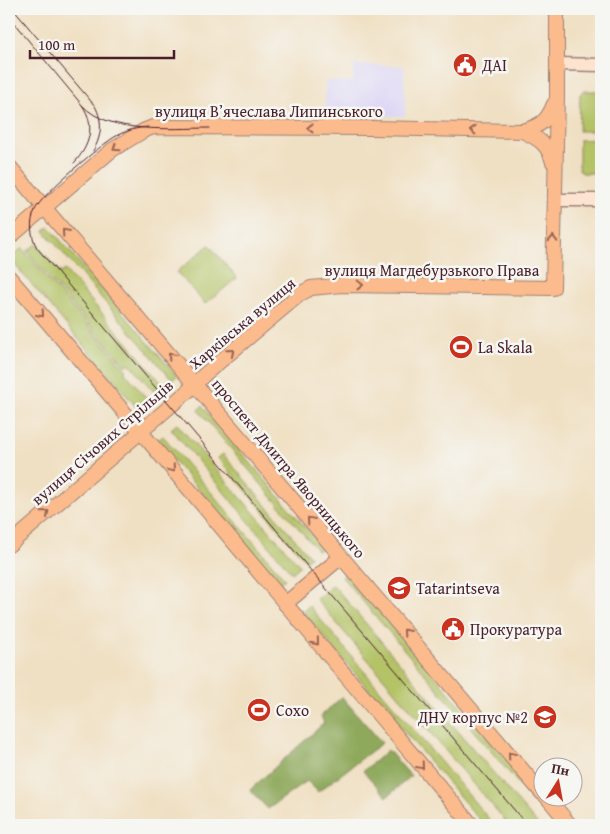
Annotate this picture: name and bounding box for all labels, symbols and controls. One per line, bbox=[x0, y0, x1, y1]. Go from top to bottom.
scale bar bbox=[30, 28, 174, 60]
text: 100 m bbox=[38, 34, 76, 55]
public building icon: ДАІ bbox=[452, 52, 478, 78]
place label: ДАІ bbox=[481, 53, 507, 77]
street label: вулиця Вʼячеслава Липинського bbox=[155, 99, 383, 123]
one-way arrow bbox=[306, 123, 314, 133]
one-way arrow bbox=[469, 125, 476, 135]
one-way arrow bbox=[112, 142, 121, 151]
one-way arrow bbox=[62, 229, 71, 238]
one-way arrow bbox=[548, 235, 559, 243]
street label: вулиця Магдебурзького Права bbox=[325, 258, 540, 282]
street label: Харківська вулиця bbox=[184, 271, 300, 375]
one-way arrow bbox=[356, 280, 364, 290]
one-way arrow bbox=[35, 308, 44, 317]
sports icon: La Skala bbox=[448, 334, 474, 360]
place label: La Skala bbox=[478, 335, 533, 359]
one-way arrow bbox=[226, 349, 235, 358]
one-way arrow bbox=[168, 352, 177, 361]
street label: вулиця Січових Стрільців bbox=[26, 373, 178, 511]
street label: проспект Дмитра Яворницького bbox=[206, 373, 372, 563]
one-way arrow bbox=[166, 463, 175, 472]
one-way arrow bbox=[40, 510, 49, 519]
one-way arrow bbox=[307, 517, 315, 526]
school or university icon: Tatarintseva bbox=[386, 575, 412, 601]
place label: Tatarintseva bbox=[416, 576, 500, 600]
public building icon: Прокуратура bbox=[440, 616, 466, 642]
place label: Прокуратура bbox=[470, 617, 562, 641]
one-way arrow bbox=[402, 628, 411, 637]
one-way arrow bbox=[311, 636, 320, 645]
sports icon: Сохо bbox=[246, 697, 272, 723]
place label: Сохо bbox=[276, 698, 309, 722]
school or university icon: ДНУ корпус №2 bbox=[532, 704, 558, 730]
place label: ДНУ корпус №2 bbox=[417, 705, 528, 729]
one-way arrow bbox=[508, 752, 517, 761]
north arrow bbox=[532, 756, 582, 806]
text: Пн bbox=[550, 758, 572, 781]
one-way arrow bbox=[416, 760, 425, 769]

